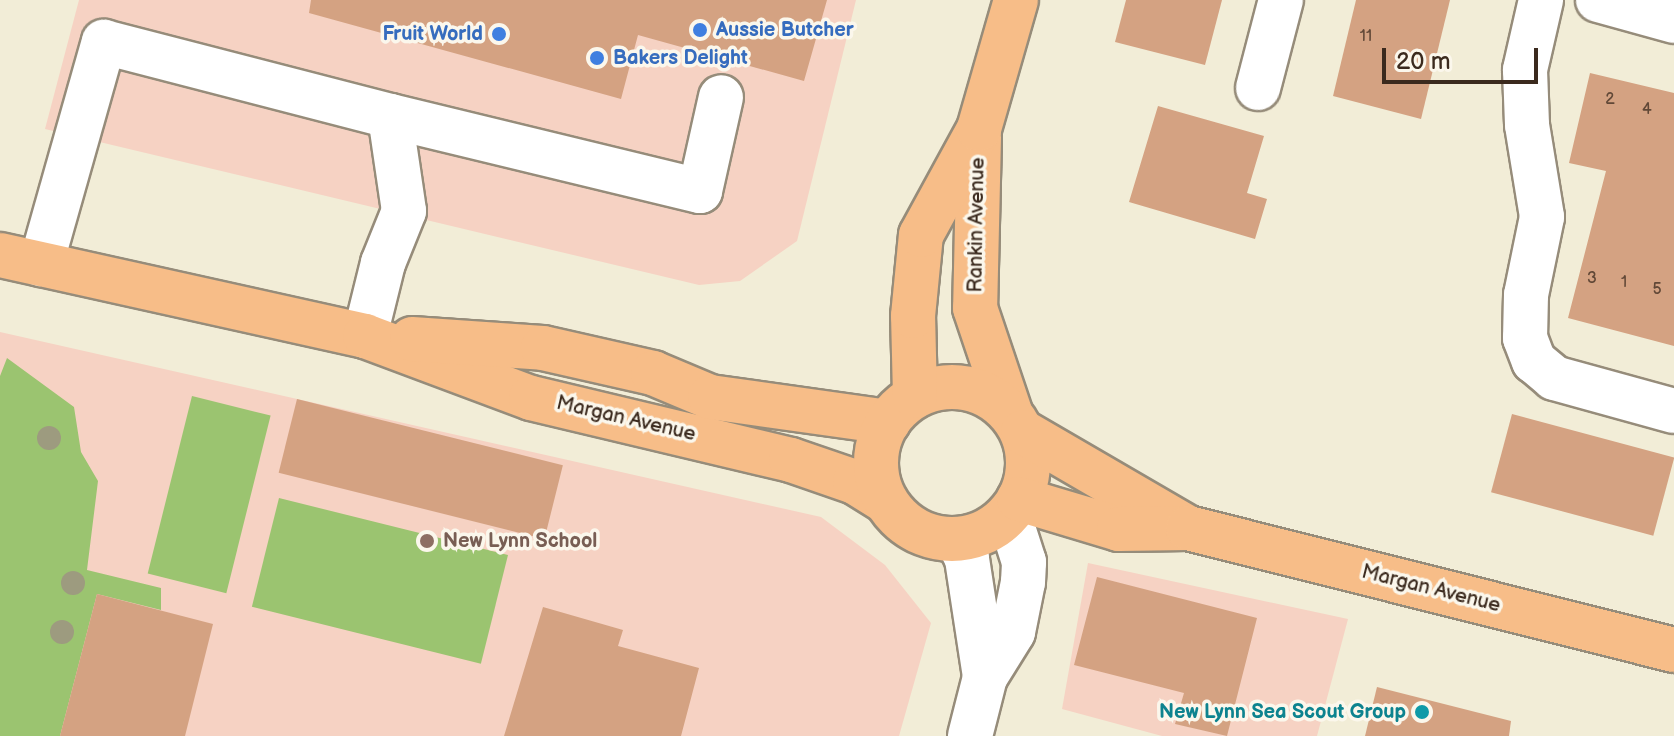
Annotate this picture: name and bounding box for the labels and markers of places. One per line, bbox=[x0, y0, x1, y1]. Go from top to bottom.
place label: Aussie Butcher bbox=[716, 18, 854, 42]
marker: Aussie Butcher bbox=[691, 21, 709, 39]
place label: Fruit World bbox=[382, 22, 483, 46]
marker: Fruit World bbox=[490, 25, 508, 43]
place label: Bakers Delight bbox=[613, 46, 748, 70]
marker: Bakers Delight bbox=[588, 49, 606, 67]
place label: New Lynn School bbox=[443, 529, 597, 553]
marker: New Lynn School bbox=[418, 532, 436, 550]
place label: New Lynn Sea Scout Group bbox=[1159, 700, 1406, 724]
marker: New Lynn Sea Scout Group bbox=[1413, 703, 1431, 721]

